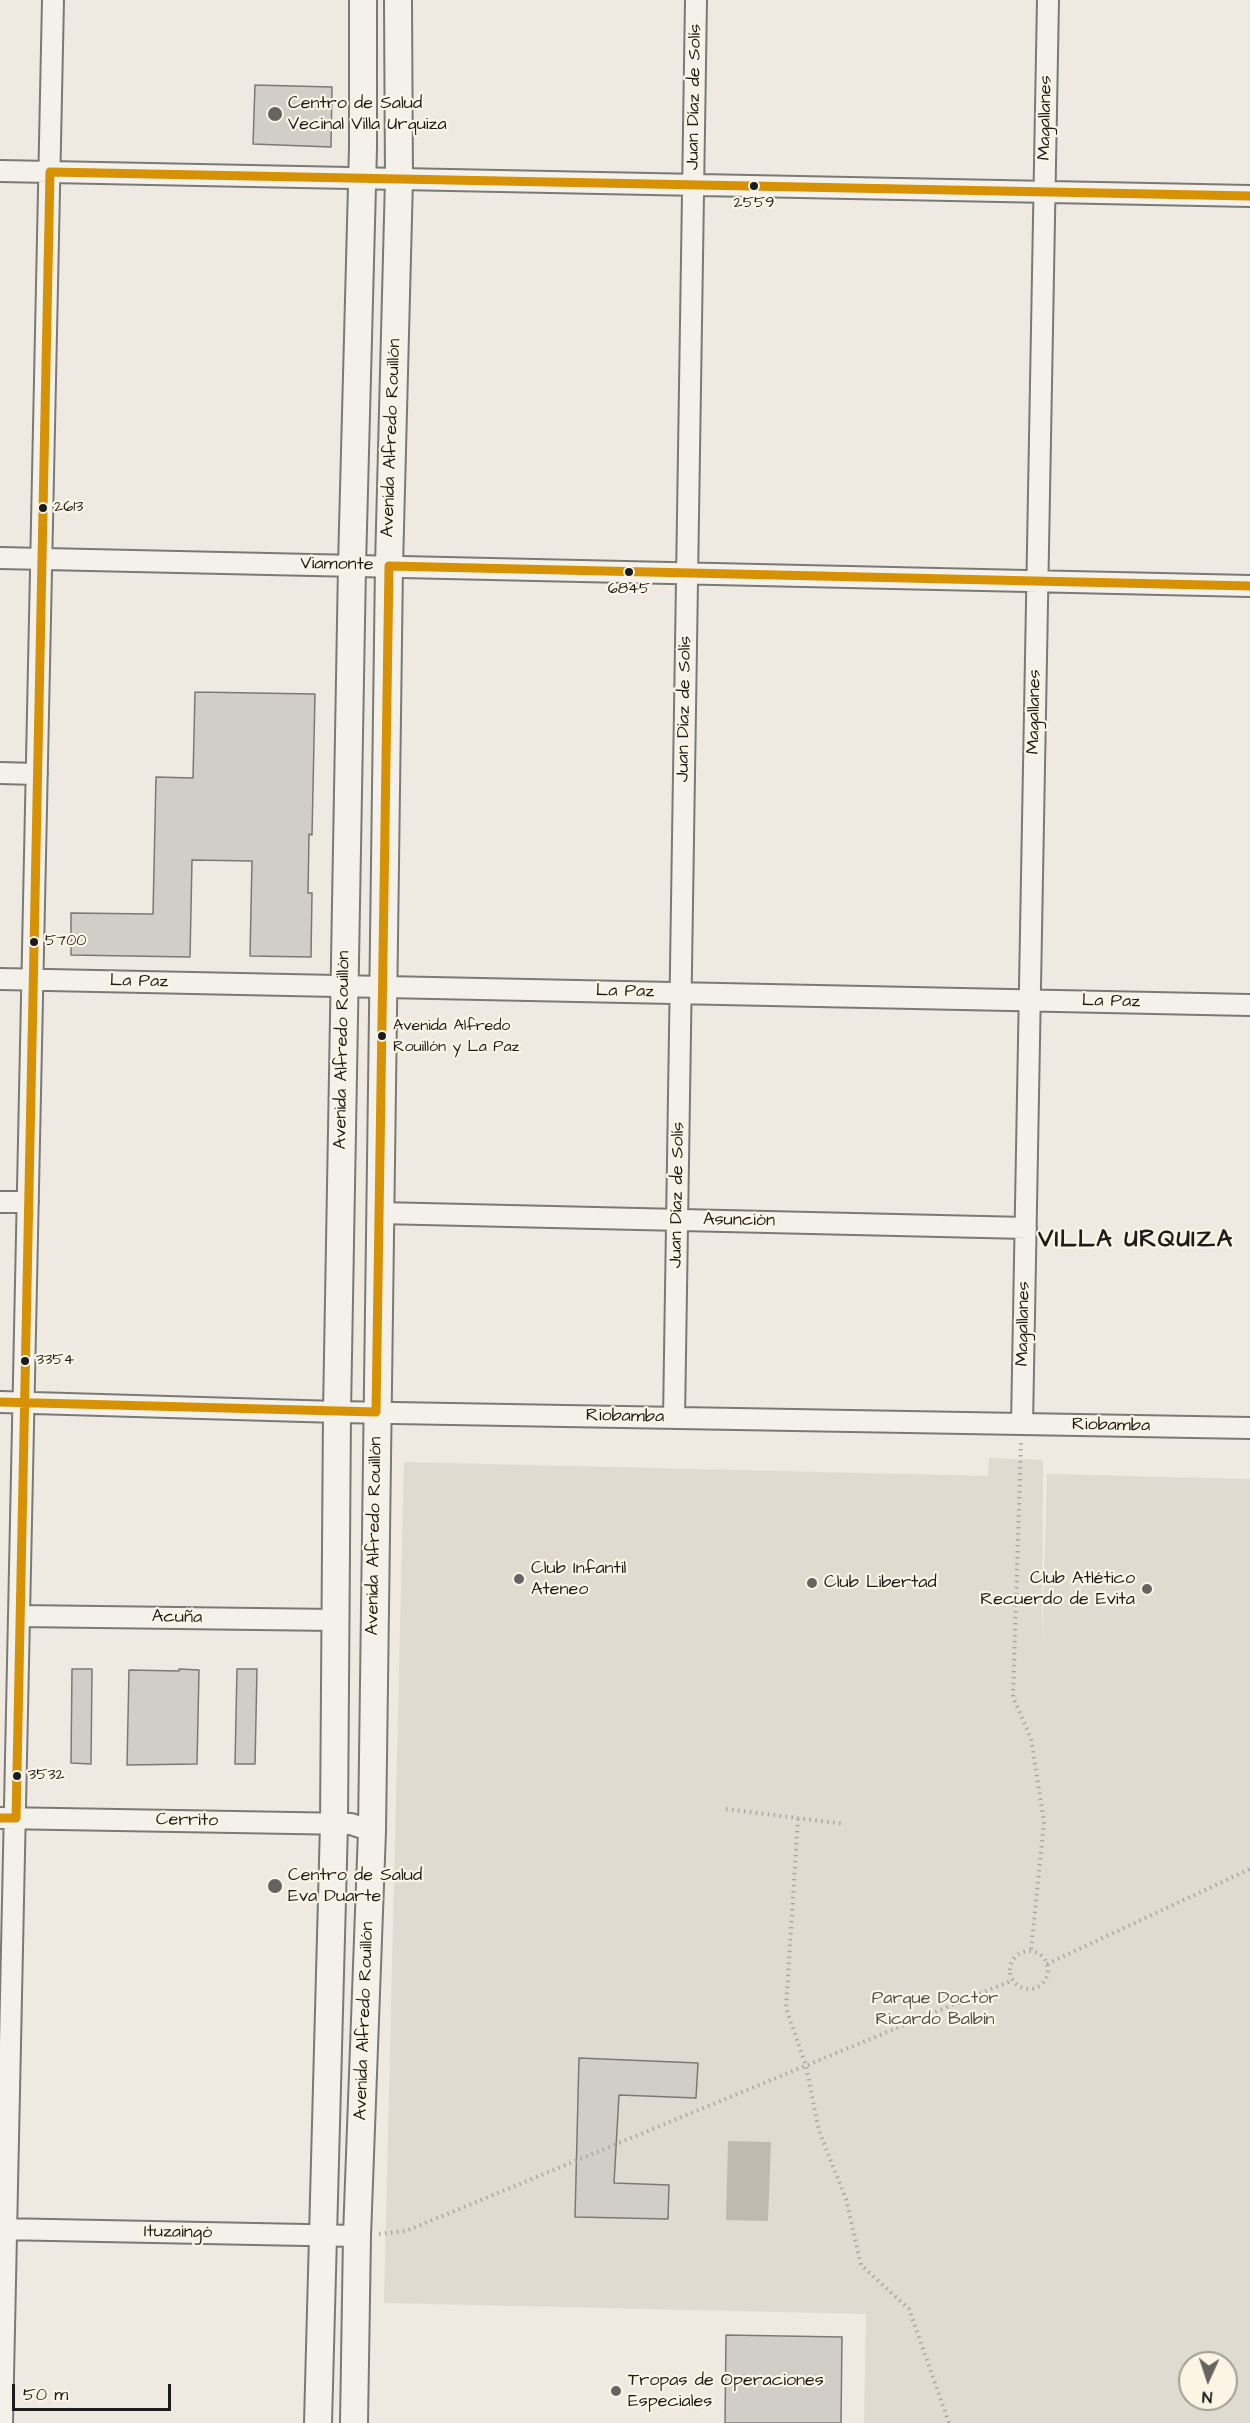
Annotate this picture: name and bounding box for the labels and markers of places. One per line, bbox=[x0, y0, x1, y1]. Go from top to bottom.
place label: Centro de Salud Vecinal Villa Urquiza bbox=[288, 93, 447, 136]
marker: Centro de Salud Vecinal Villa Urquiza bbox=[266, 105, 284, 123]
marker: 2559 bbox=[748, 180, 760, 192]
place label: 2559 bbox=[734, 194, 774, 214]
place label: 2613 bbox=[54, 498, 83, 518]
marker: 2613 bbox=[37, 502, 49, 514]
marker: 6845 bbox=[623, 566, 635, 578]
place label: 6845 bbox=[608, 580, 650, 600]
place label: 5700 bbox=[45, 932, 86, 952]
marker: 5700 bbox=[28, 936, 40, 948]
place label: Avenida Alfredo Rouillón y La Paz bbox=[393, 1017, 519, 1055]
marker: Avenida Alfredo Rouillón y La Paz bbox=[376, 1030, 388, 1042]
place label: 3354 bbox=[36, 1351, 74, 1371]
marker: 3354 bbox=[19, 1355, 31, 1367]
place label: Club Infantil Ateneo bbox=[531, 1558, 626, 1600]
place label: Club Atlético Recuerdo de Evita bbox=[980, 1568, 1135, 1610]
marker: Club Infantil Ateneo bbox=[512, 1572, 526, 1586]
place label: Club Libertad bbox=[824, 1572, 937, 1594]
marker: Club Libertad bbox=[805, 1576, 819, 1590]
marker: Club Atlético Recuerdo de Evita bbox=[1140, 1582, 1154, 1596]
place label: 3532 bbox=[28, 1766, 65, 1786]
marker: 3532 bbox=[11, 1770, 23, 1782]
place label: Centro de Salud Eva Duarte bbox=[288, 1865, 422, 1908]
marker: Centro de Salud Eva Duarte bbox=[266, 1877, 284, 1895]
place label: Tropas de Operaciones Especiales bbox=[628, 2370, 824, 2412]
marker: Tropas de Operaciones Especiales bbox=[609, 2384, 623, 2398]

